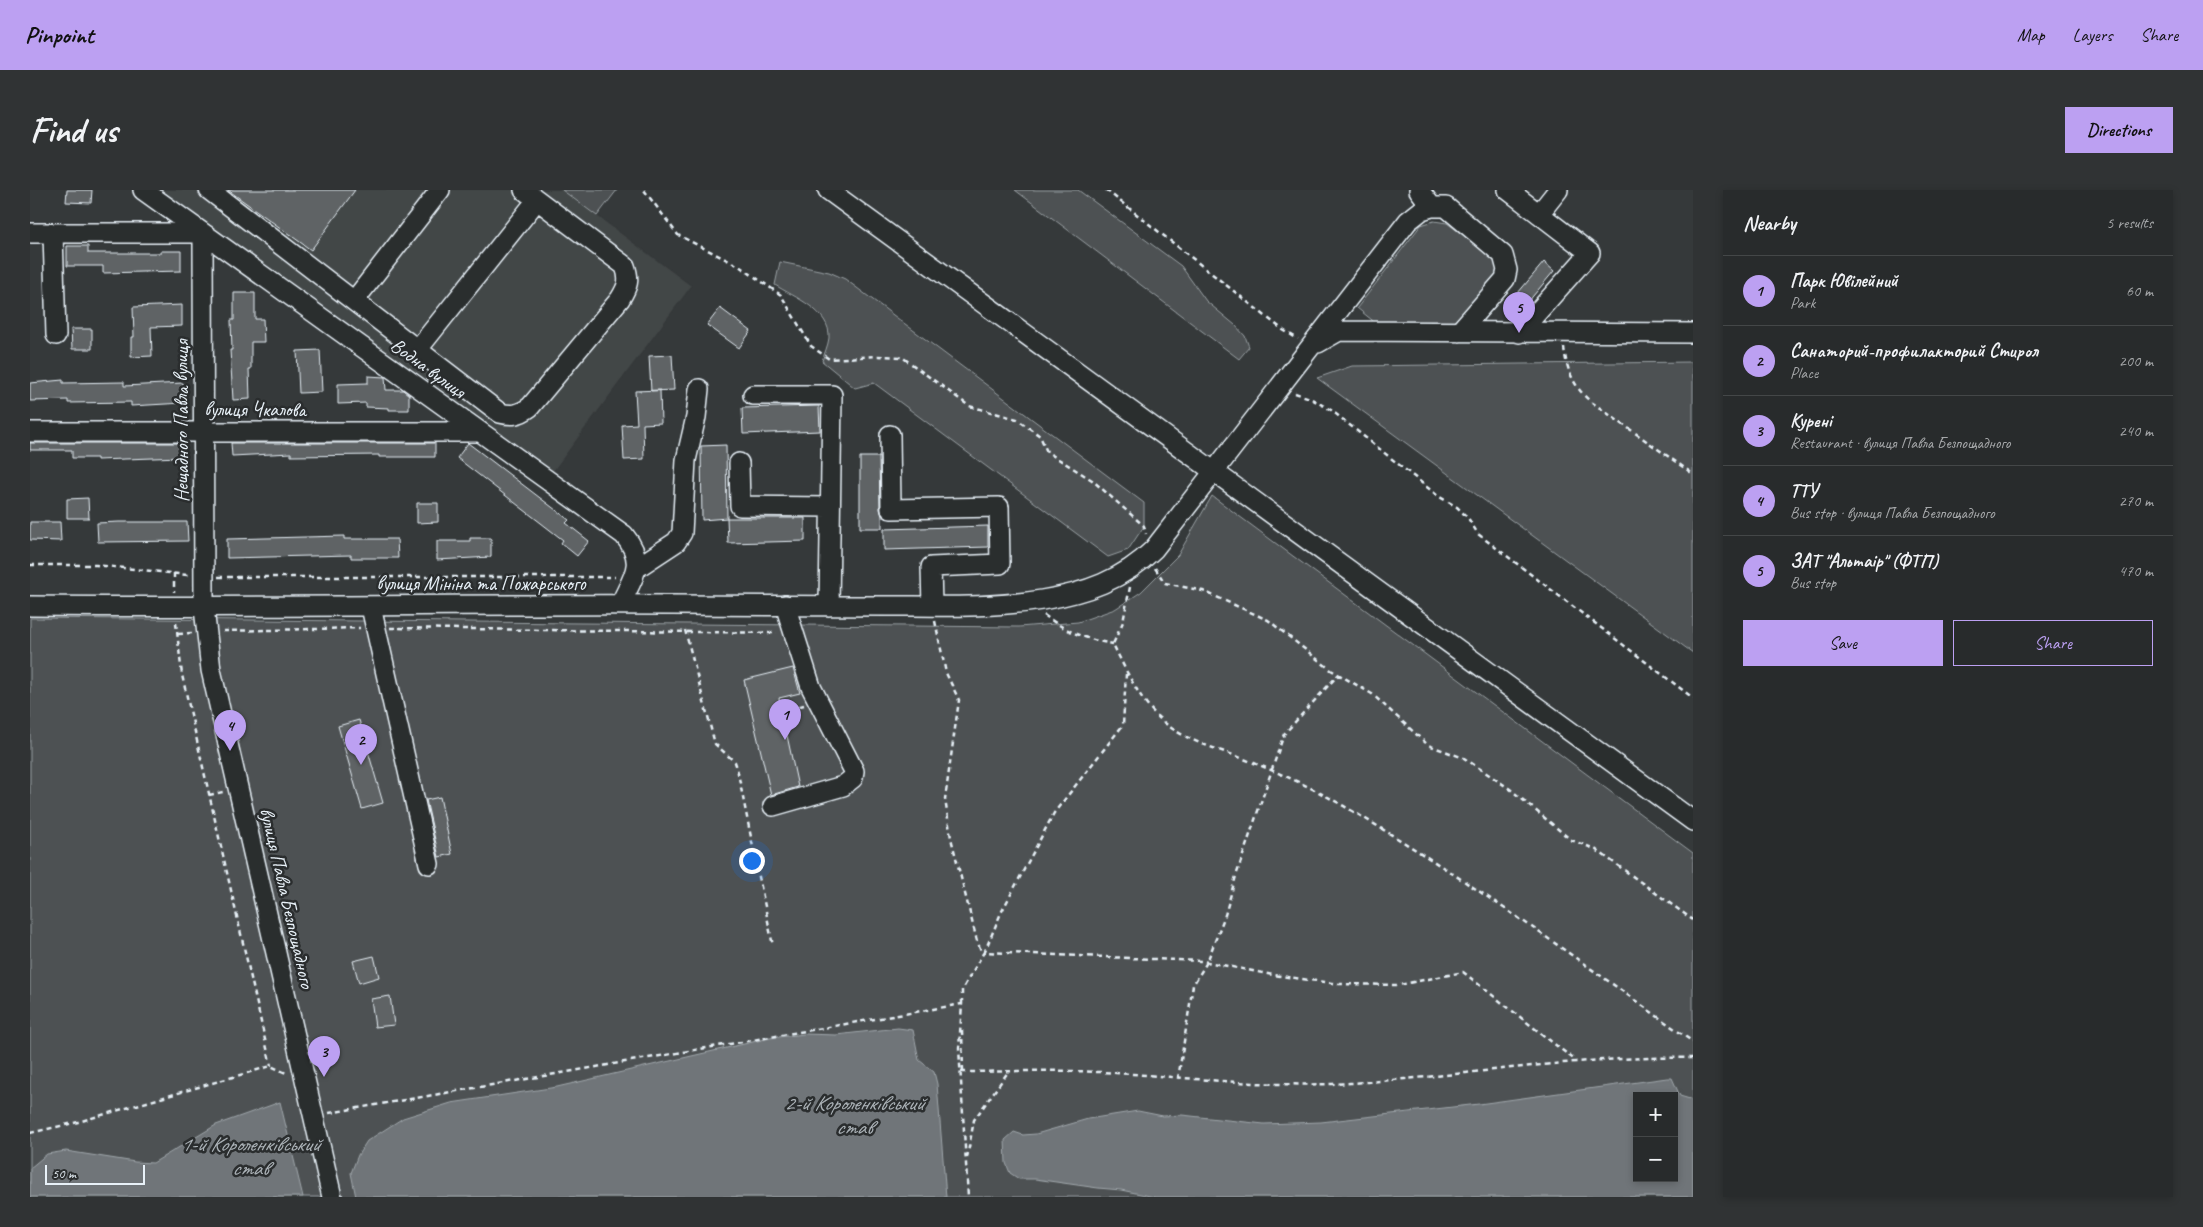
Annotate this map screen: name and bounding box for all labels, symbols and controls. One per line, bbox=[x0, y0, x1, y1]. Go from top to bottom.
text: Pinpoint bbox=[25, 20, 94, 50]
text: Map bbox=[2017, 24, 2045, 46]
text: Layers bbox=[2073, 24, 2112, 46]
text: Share bbox=[2140, 24, 2178, 46]
button: Directions bbox=[2065, 107, 2173, 153]
text: Find us bbox=[30, 108, 117, 153]
text: Nearby bbox=[1743, 210, 1796, 236]
text: 5 results bbox=[2106, 213, 2153, 233]
text: Парк Ювілейний bbox=[1790, 269, 1898, 293]
text: 1 bbox=[1755, 281, 1763, 301]
text: 60 m bbox=[2126, 281, 2153, 301]
pin: 5 bbox=[1503, 292, 1535, 333]
text: Park bbox=[1790, 293, 1815, 313]
street label: Водна вулиця bbox=[386, 332, 472, 405]
street label: Нещадного Павла вулиця bbox=[169, 338, 194, 502]
text: Санаторий-профилакторий Стирол bbox=[1790, 339, 2038, 363]
text: 2 bbox=[1755, 351, 1763, 371]
text: 200 m bbox=[2119, 351, 2153, 371]
text: Place bbox=[1790, 363, 1818, 383]
street label: вулиця Чкалова bbox=[204, 397, 308, 422]
text: Курені bbox=[1790, 409, 1832, 433]
text: 3 bbox=[1755, 421, 1763, 441]
text: 240 m bbox=[2119, 421, 2153, 441]
text: Restaurant · вулиця Павла Безпощадного bbox=[1790, 433, 2011, 453]
text: ТТУ bbox=[1790, 479, 1818, 503]
text: 4 bbox=[1755, 491, 1763, 511]
text: 270 m bbox=[2119, 491, 2153, 511]
text: Bus stop · вулиця Павла Безпощадного bbox=[1790, 503, 1995, 523]
text: ЗАТ "Альтаір" (ФТП) bbox=[1790, 549, 1938, 573]
text: 5 bbox=[1756, 561, 1762, 581]
text: 470 m bbox=[2119, 561, 2153, 581]
street label: вулиця Мініна та Пожарського bbox=[376, 571, 587, 596]
text: Bus stop bbox=[1790, 573, 1836, 593]
button: Save bbox=[1743, 620, 1943, 666]
button: Share bbox=[1953, 620, 2153, 666]
pin: 1 bbox=[769, 699, 801, 740]
pin: 4 bbox=[214, 710, 246, 751]
pin: 2 bbox=[345, 724, 377, 765]
street label: вулиця Павла Безпощадного bbox=[254, 805, 320, 992]
your location bbox=[739, 848, 765, 874]
pin: 3 bbox=[308, 1036, 340, 1077]
water label: 2-й Короленківський став bbox=[784, 1090, 928, 1140]
map controls bbox=[1633, 1092, 1678, 1182]
button: + bbox=[1633, 1092, 1678, 1137]
water label: 1-й Короленківський став bbox=[180, 1131, 324, 1181]
button: − bbox=[1633, 1137, 1678, 1182]
scale bar bbox=[45, 1162, 145, 1185]
text: 50 m bbox=[52, 1165, 76, 1182]

